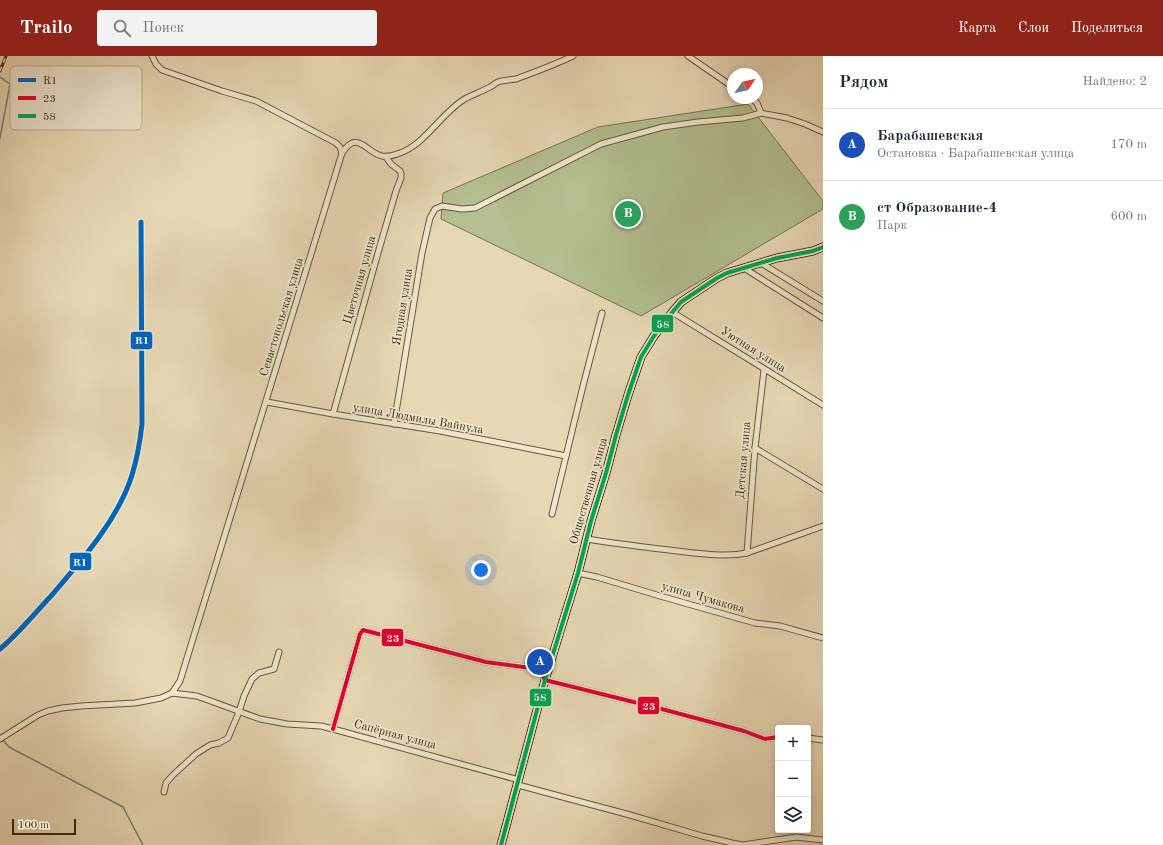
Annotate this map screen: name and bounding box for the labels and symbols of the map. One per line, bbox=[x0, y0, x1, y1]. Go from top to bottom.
legend bbox=[10, 66, 142, 130]
north arrow bbox=[727, 68, 763, 104]
text: R1 bbox=[43, 76, 57, 87]
text: 23 bbox=[43, 94, 56, 105]
text: 58 bbox=[43, 112, 56, 123]
pin: B bbox=[615, 199, 641, 229]
street label: Цветочная улица bbox=[342, 234, 378, 326]
street label: Севастопольская улица bbox=[258, 256, 306, 378]
street label: Ягодная улица bbox=[391, 268, 415, 346]
line badge: 58 bbox=[651, 314, 674, 333]
text: 58 bbox=[657, 320, 669, 331]
street label: Уютная улица bbox=[718, 325, 788, 375]
line badge: R1 bbox=[130, 331, 153, 350]
text: R1 bbox=[135, 336, 149, 347]
street label: улица Людмилы Вайнула bbox=[352, 402, 484, 436]
street label: Детская улица bbox=[735, 421, 753, 499]
street label: Общественная улица bbox=[568, 436, 610, 546]
line badge: R1 bbox=[69, 552, 92, 571]
text: R1 bbox=[73, 558, 87, 569]
your location bbox=[471, 560, 491, 580]
street label: улица Чумакова bbox=[660, 580, 746, 616]
line badge: 23 bbox=[381, 628, 404, 647]
text: 23 bbox=[387, 634, 399, 645]
pin: A bbox=[527, 647, 553, 677]
line badge: 58 bbox=[529, 688, 552, 707]
text: 58 bbox=[534, 693, 546, 704]
line badge: 23 bbox=[637, 696, 660, 715]
text: 23 bbox=[643, 702, 655, 713]
street label: Сапёрная улица bbox=[352, 718, 438, 752]
scale bar bbox=[12, 817, 76, 836]

